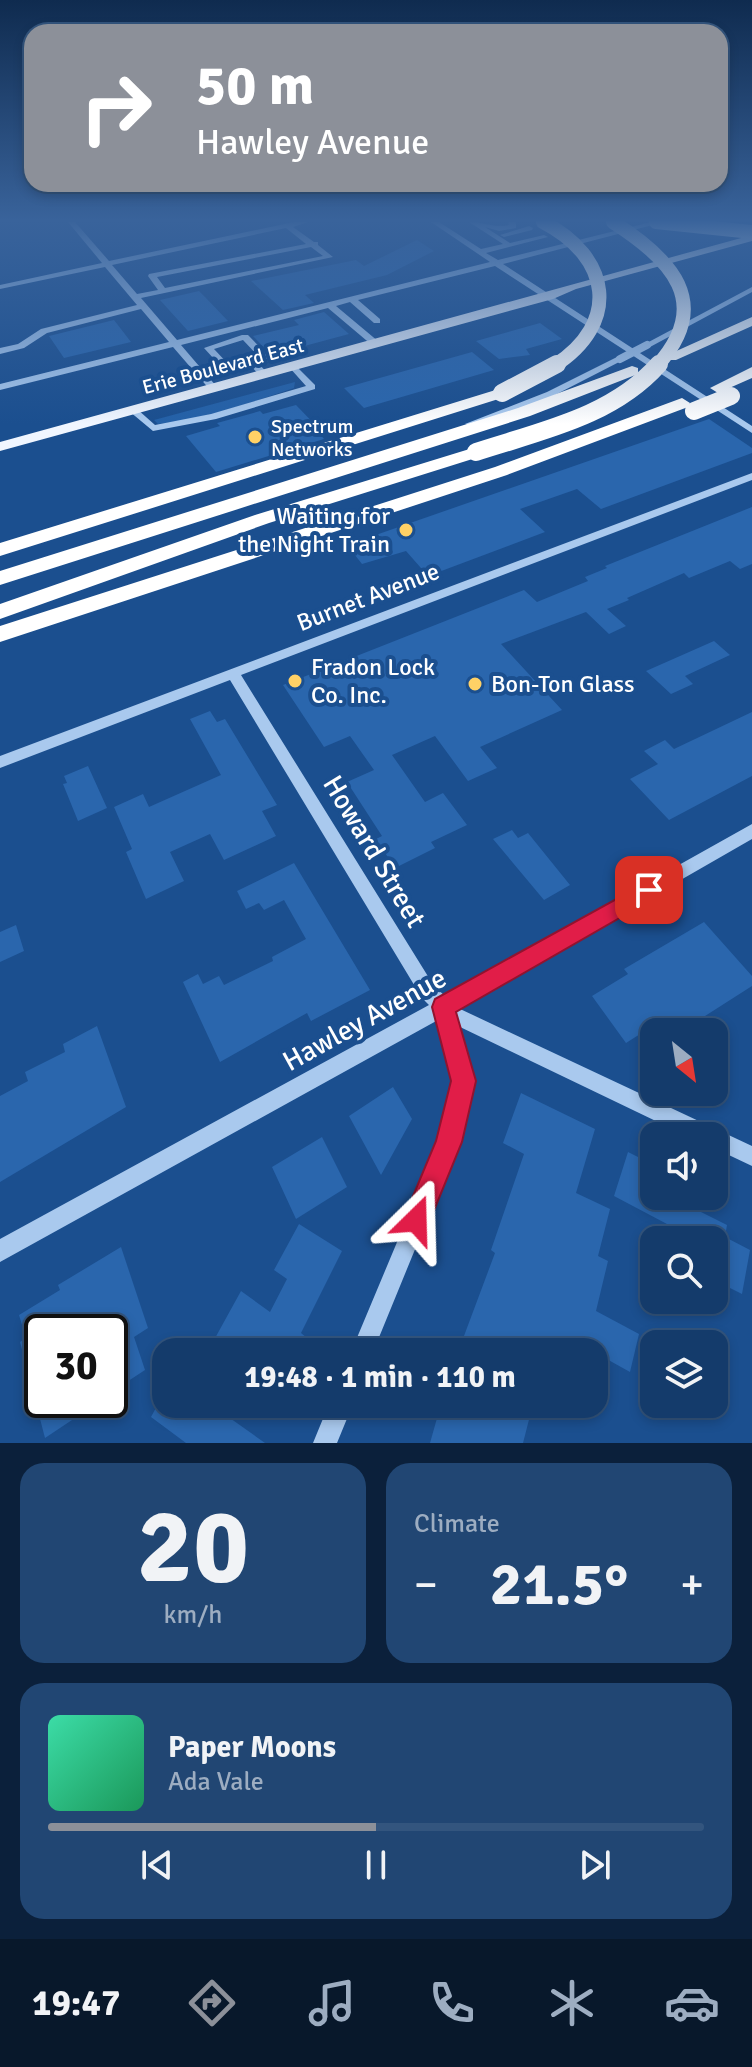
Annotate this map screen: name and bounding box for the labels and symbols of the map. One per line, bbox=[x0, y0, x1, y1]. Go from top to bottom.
street label: Erie Boulevard East bbox=[140, 333, 307, 400]
place label: Spectrum Networks bbox=[271, 414, 353, 462]
marker: Spectrum Networks bbox=[246, 428, 264, 446]
place label: Waiting for the Night Train bbox=[238, 501, 390, 559]
marker: Waiting for the Night Train bbox=[397, 521, 415, 539]
street label: Burnet Avenue bbox=[292, 556, 444, 638]
place label: Fradon Lock Co. Inc. bbox=[311, 652, 435, 710]
place label: Bon-Ton Glass bbox=[491, 669, 635, 699]
marker: Fradon Lock Co. Inc. bbox=[286, 672, 304, 690]
marker: Bon-Ton Glass bbox=[466, 675, 484, 693]
street label: Howard Street bbox=[315, 769, 433, 934]
pin bbox=[615, 856, 683, 924]
street label: Hawley Avenue bbox=[277, 961, 452, 1079]
north arrow bbox=[640, 1018, 728, 1106]
position arrow bbox=[374, 1178, 458, 1262]
speed limit sign: 30 bbox=[24, 1314, 128, 1418]

